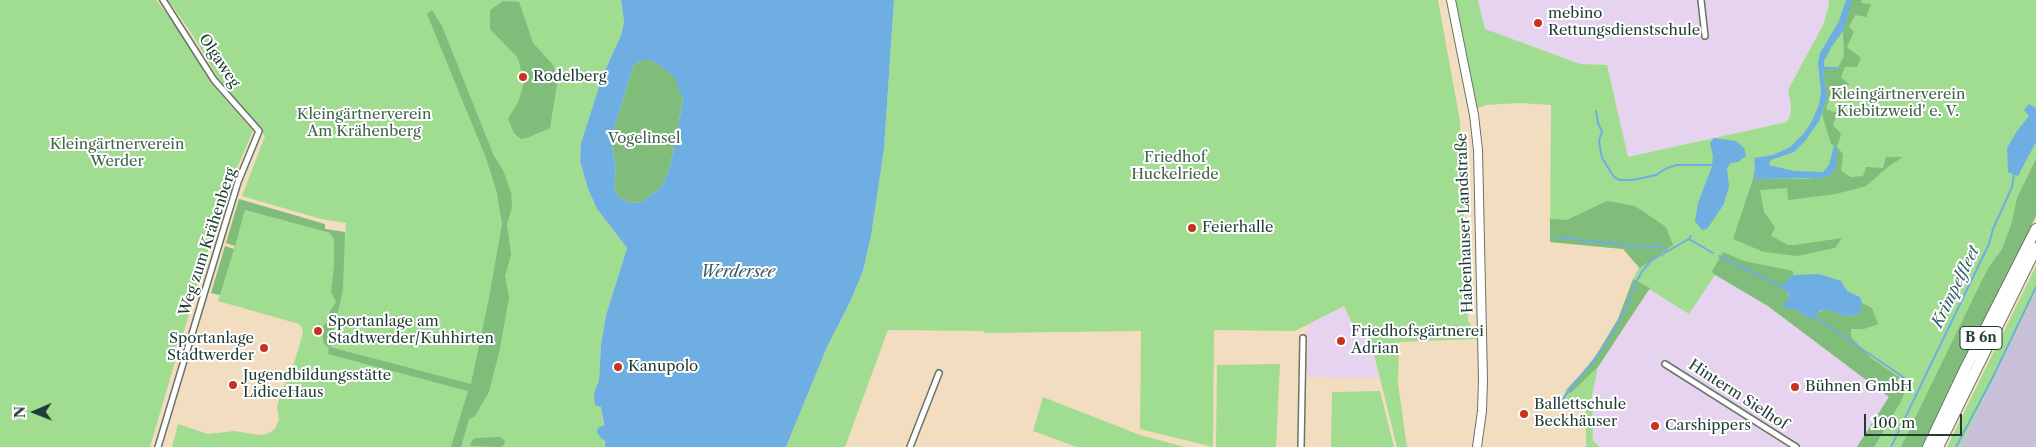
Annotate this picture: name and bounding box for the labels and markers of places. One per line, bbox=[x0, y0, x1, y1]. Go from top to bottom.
place label: mebino Rettungsdienstschule bbox=[1548, 5, 1700, 40]
marker: mebino Rettungsdienstschule bbox=[1532, 17, 1544, 29]
place label: Rodelberg bbox=[533, 68, 607, 86]
marker: Rodelberg bbox=[517, 71, 529, 83]
place label: Feierhalle bbox=[1202, 219, 1273, 237]
marker: Feierhalle bbox=[1186, 222, 1198, 234]
place label: Sportanlage am Stadtwerder/Kuhhirten bbox=[328, 313, 494, 348]
place label: Friedhofsgärtnerei Adrian bbox=[1351, 323, 1484, 358]
marker: Sportanlage am Stadtwerder/Kuhhirten bbox=[312, 325, 324, 337]
place label: Sportanlage Stadtwerder bbox=[167, 330, 254, 365]
marker: Friedhofsgärtnerei Adrian bbox=[1335, 335, 1347, 347]
marker: Sportanlage Stadtwerder bbox=[258, 342, 270, 354]
place label: Kanupolo bbox=[628, 358, 698, 376]
marker: Kanupolo bbox=[612, 361, 624, 373]
place label: Jugendbildungsstätte LidiceHaus bbox=[243, 367, 391, 402]
place label: Bühnen GmbH bbox=[1805, 378, 1913, 396]
marker: Jugendbildungsstätte LidiceHaus bbox=[227, 379, 239, 391]
marker: Bühnen GmbH bbox=[1789, 381, 1801, 393]
place label: Ballettschule Beckhäuser bbox=[1534, 396, 1626, 431]
marker: Ballettschule Beckhäuser bbox=[1518, 408, 1530, 420]
place label: Carshippers bbox=[1665, 417, 1751, 435]
marker: Carshippers bbox=[1649, 420, 1661, 432]

